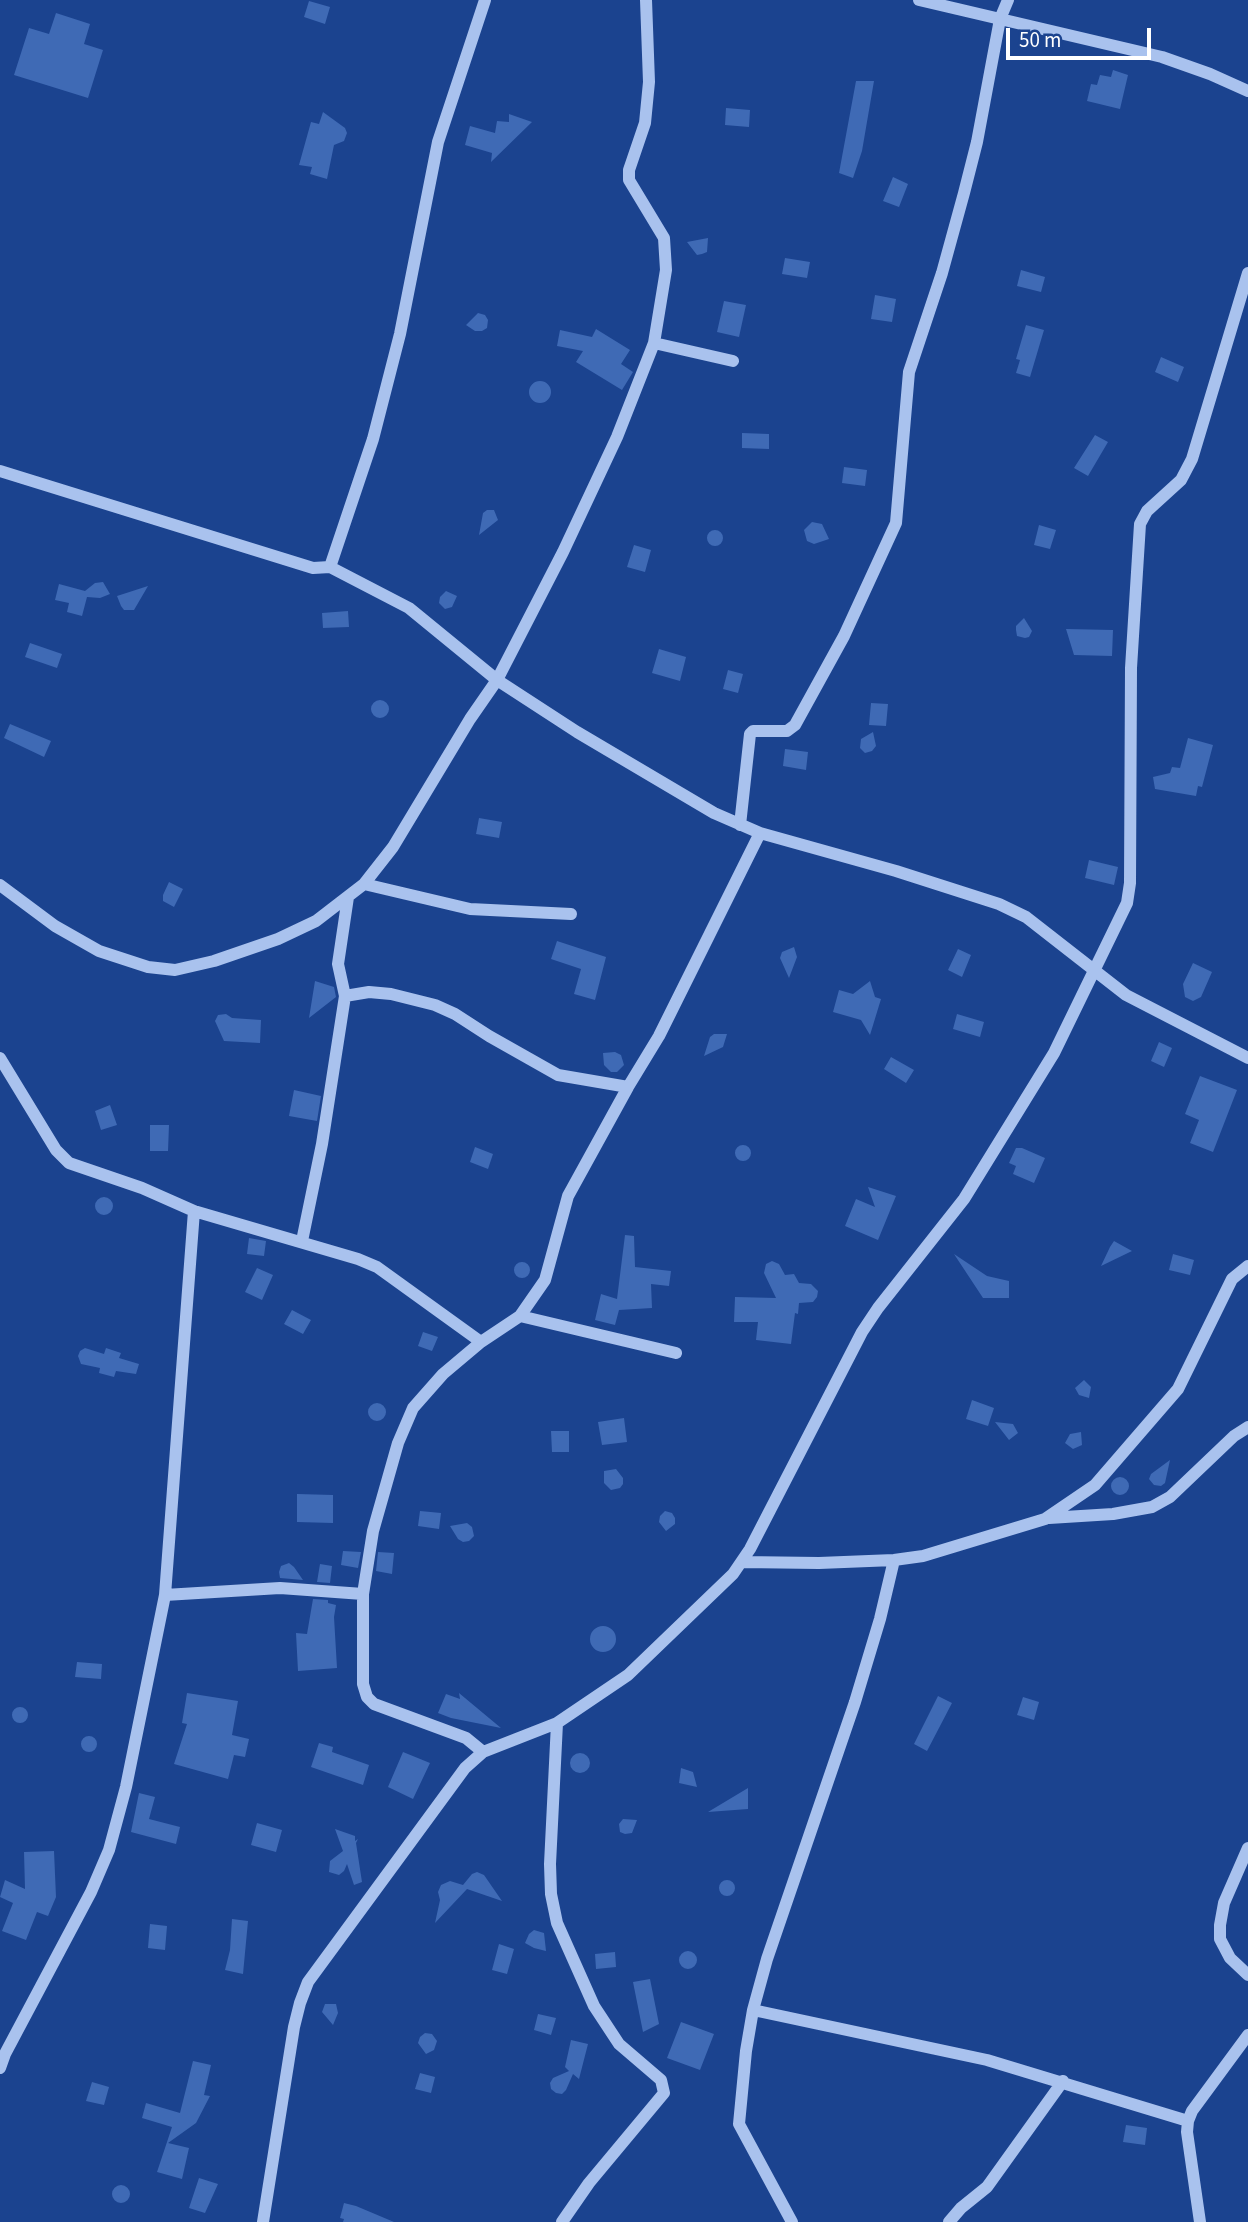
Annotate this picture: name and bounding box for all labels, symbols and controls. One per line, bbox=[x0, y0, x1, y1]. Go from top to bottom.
scale bar bbox=[1010, 14, 1155, 58]
text: 50 m bbox=[1019, 25, 1061, 55]

